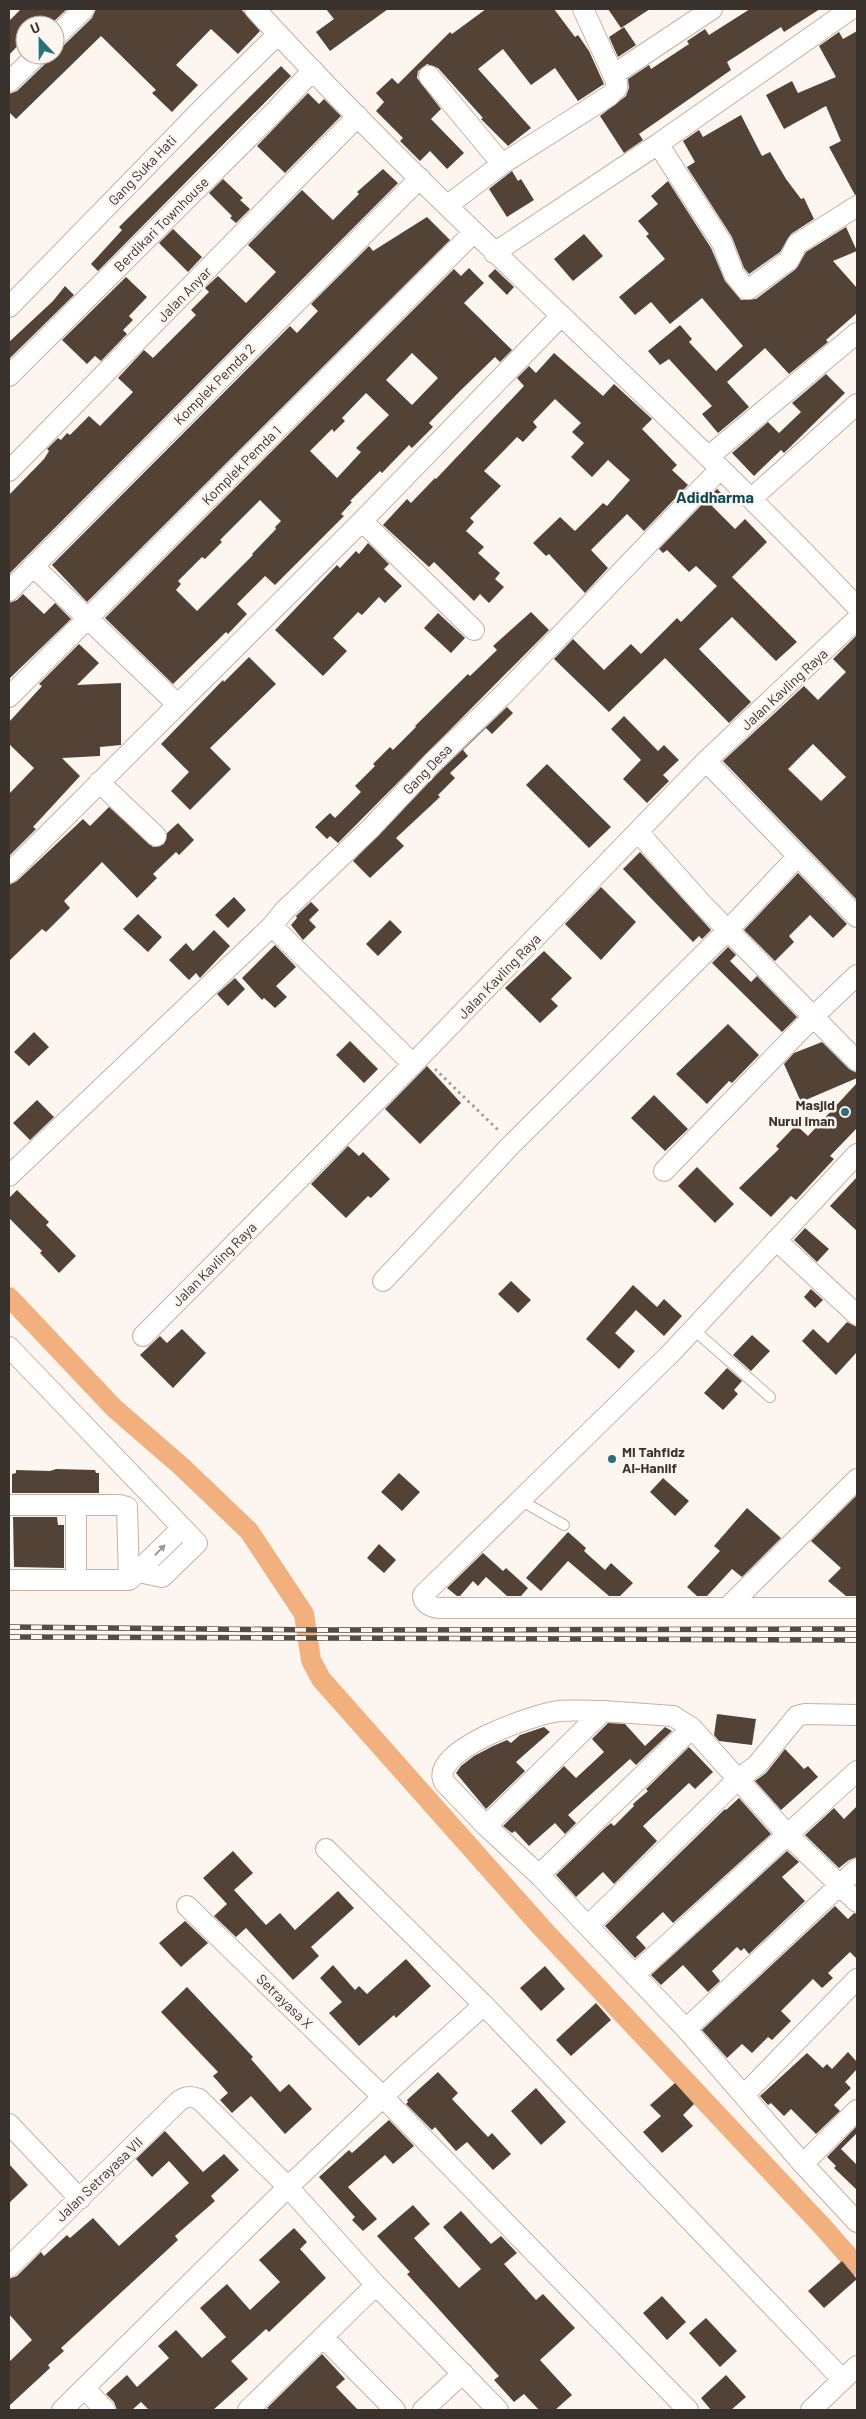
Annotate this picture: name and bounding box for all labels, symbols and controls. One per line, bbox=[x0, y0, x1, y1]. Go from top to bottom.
north arrow bbox=[15, 15, 65, 65]
text: U bbox=[28, 18, 42, 37]
street label: Gang Suka Hati bbox=[104, 131, 180, 209]
street label: Berdikari Townhouse bbox=[110, 173, 212, 275]
street label: Jalan Anyar bbox=[153, 263, 215, 325]
street label: Komplek Pemda 2 bbox=[170, 340, 258, 428]
street label: Komplek Pemda 1 bbox=[198, 422, 284, 508]
district label: Adidharma bbox=[676, 487, 754, 506]
street label: Jalan Kavling Raya bbox=[737, 645, 831, 733]
street label: Gang Desa bbox=[399, 740, 455, 798]
street label: Jalan Kavling Raya bbox=[454, 930, 544, 1022]
place label: Masjid Nurul Iman bbox=[768, 1096, 835, 1129]
marker: Masjid Nurul Iman bbox=[839, 1106, 851, 1118]
street label: Jalan Kavling Raya bbox=[168, 1218, 260, 1310]
place label: MI Tahfidz Al-Haniif bbox=[622, 1443, 685, 1476]
marker: MI Tahfidz Al-Haniif bbox=[606, 1453, 618, 1465]
one-way arrow bbox=[154, 1545, 166, 1557]
street label: Setrayasa X bbox=[253, 1970, 317, 2032]
street label: Jalan Setrayasa VII bbox=[52, 2133, 146, 2225]

